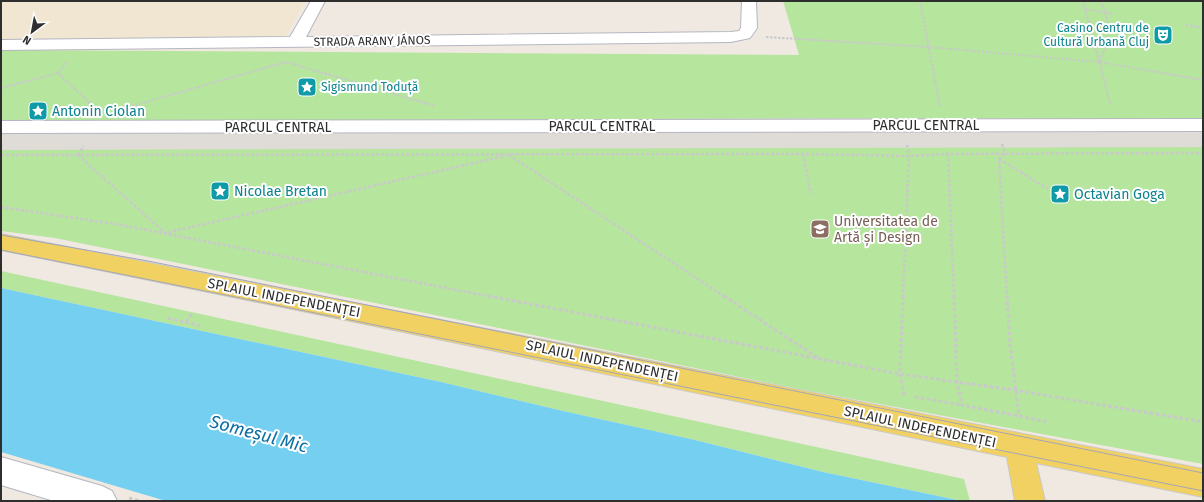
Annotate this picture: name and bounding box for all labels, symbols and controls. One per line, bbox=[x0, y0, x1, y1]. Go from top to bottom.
north arrow bbox=[12, 12, 52, 52]
place label: Casino Centru de Cultură Urbană Cluj bbox=[1043, 21, 1149, 49]
theatre icon: Casino Centru de Cultură Urbană Cluj bbox=[1152, 24, 1174, 46]
street label: STRADA ARANY JÁNOS bbox=[313, 32, 431, 49]
text: N bbox=[20, 33, 34, 48]
place icon: Sigismund Toduță bbox=[296, 76, 318, 98]
place label: Sigismund Toduță bbox=[321, 80, 418, 95]
place icon: Antonin Ciolan bbox=[27, 100, 49, 122]
place label: Antonin Ciolan bbox=[52, 103, 145, 120]
street label: PARCUL CENTRAL bbox=[873, 117, 979, 134]
street label: PARCUL CENTRAL bbox=[549, 118, 655, 135]
street label: PARCUL CENTRAL bbox=[225, 119, 331, 136]
place icon: Nicolae Bretan bbox=[209, 180, 231, 202]
place label: Nicolae Bretan bbox=[234, 183, 327, 200]
place icon: Octavian Goga bbox=[1049, 183, 1071, 205]
place label: Octavian Goga bbox=[1074, 186, 1165, 203]
place label: Universitatea de Artă și Design bbox=[834, 213, 938, 247]
school or university icon: Universitatea de Artă și Design bbox=[809, 218, 831, 240]
street label: SPLAIUL INDEPENDENȚEI bbox=[206, 275, 362, 322]
street label: SPLAIUL INDEPENDENȚEI bbox=[524, 337, 680, 386]
street label: SPLAIUL INDEPENDENȚEI bbox=[842, 403, 998, 452]
water label: Someșul Mic bbox=[206, 410, 311, 459]

